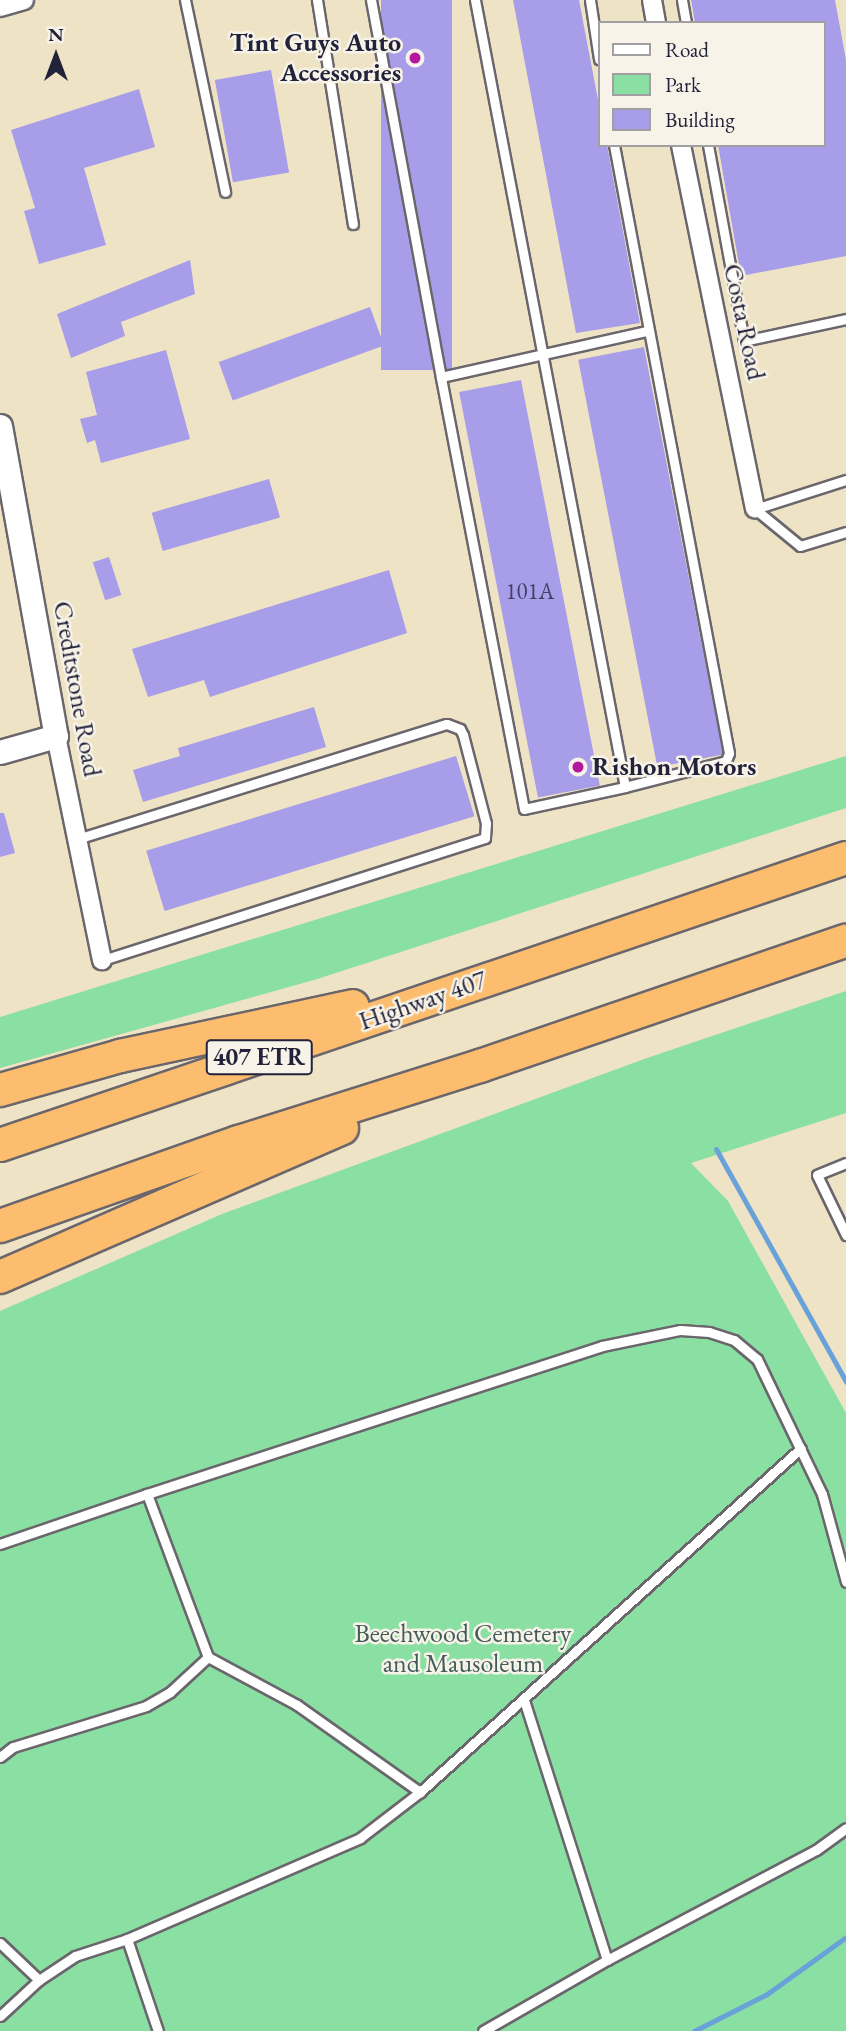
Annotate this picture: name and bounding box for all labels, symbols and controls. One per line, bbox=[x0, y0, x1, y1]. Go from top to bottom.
north arrow bbox=[21, 21, 91, 91]
legend bbox=[598, 21, 825, 147]
text: N bbox=[48, 22, 64, 47]
place label: Tint Guys Auto Accessories bbox=[229, 27, 401, 88]
text: Road bbox=[665, 36, 709, 63]
marker: Tint Guys Auto Accessories bbox=[407, 50, 423, 66]
text: Park bbox=[665, 71, 701, 98]
text: Building bbox=[665, 106, 735, 133]
street label: Costa Road bbox=[716, 261, 772, 383]
house number: 101A bbox=[505, 577, 555, 605]
street label: Creditstone Road bbox=[46, 599, 108, 779]
place label: Rishon Motors bbox=[592, 751, 756, 783]
marker: Rishon Motors bbox=[570, 759, 586, 775]
street label: Highway 407 bbox=[355, 965, 491, 1037]
road number: 407 ETR bbox=[205, 1036, 313, 1078]
park label: Beechwood Cemetery and Mausoleum bbox=[355, 1618, 571, 1680]

